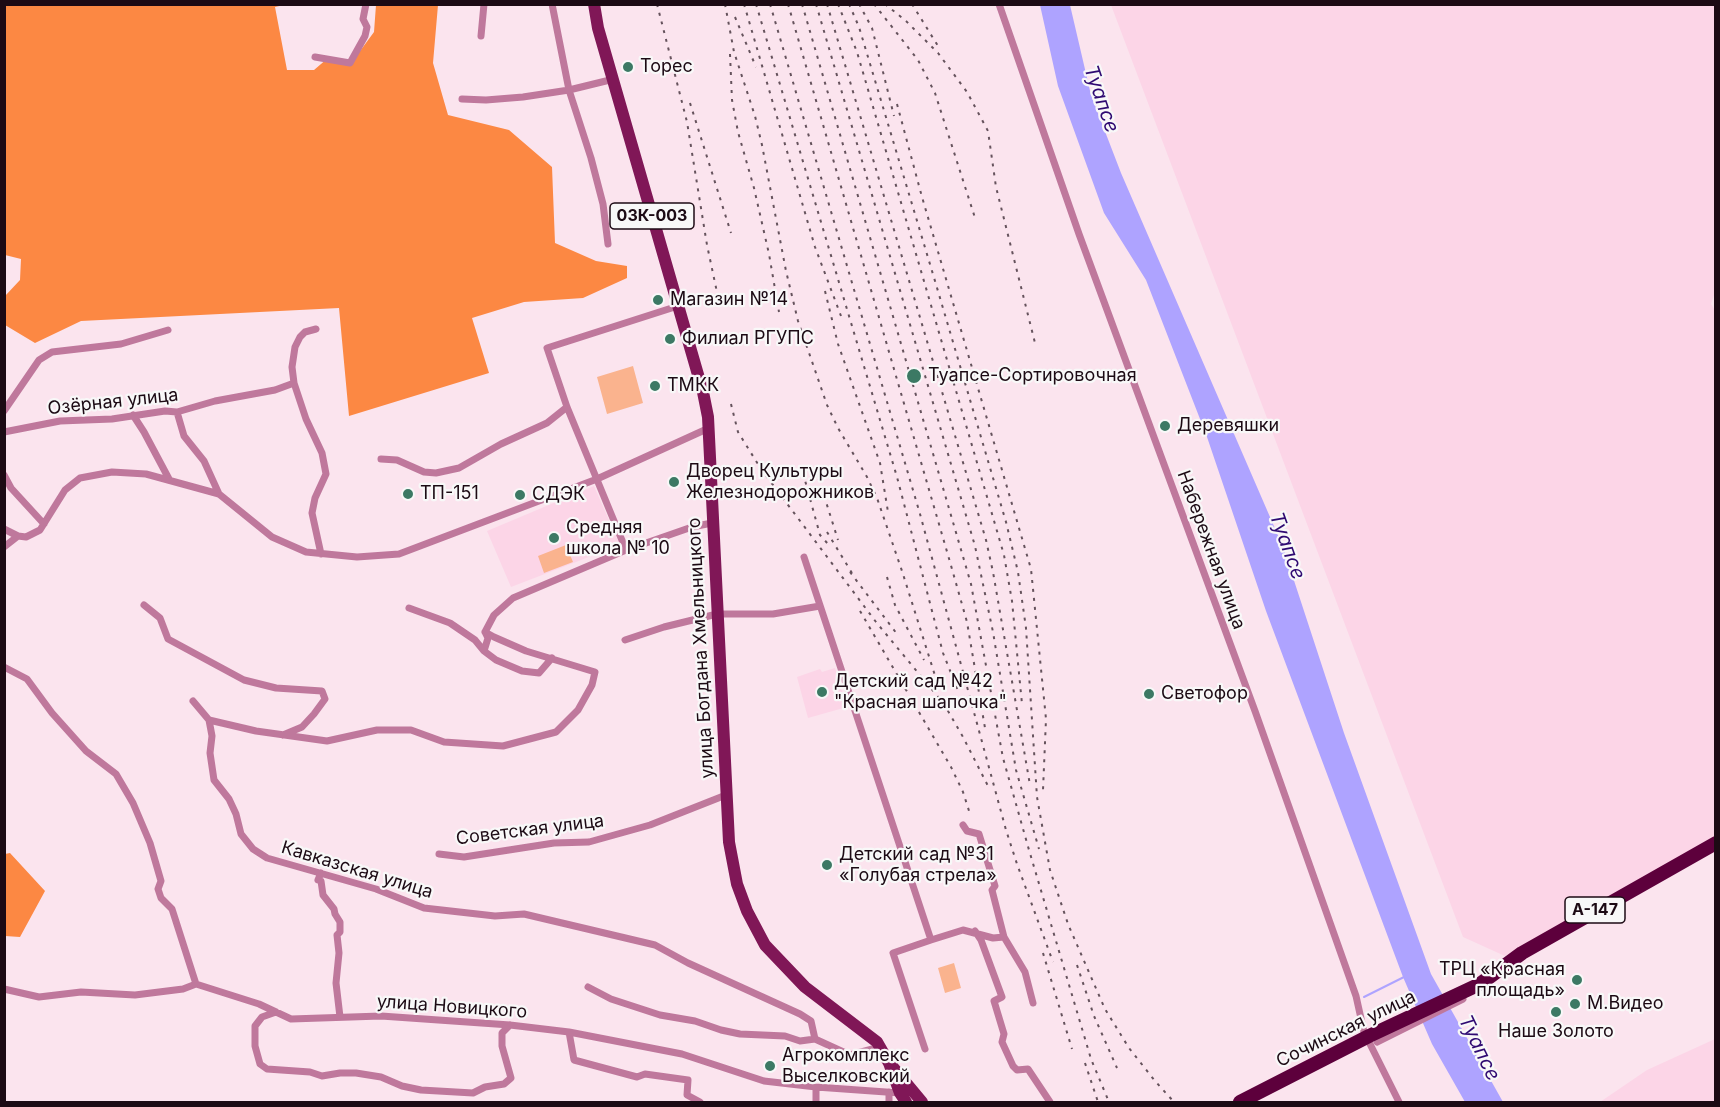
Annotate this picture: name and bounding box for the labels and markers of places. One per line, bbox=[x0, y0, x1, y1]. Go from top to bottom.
place label: Торес bbox=[640, 56, 693, 78]
marker: Торес bbox=[621, 60, 635, 74]
place label: Магазин №14 bbox=[670, 289, 788, 311]
marker: Магазин №14 bbox=[651, 293, 665, 307]
place label: Филиал РГУПС bbox=[682, 328, 814, 350]
marker: Филиал РГУПС bbox=[663, 332, 677, 346]
place label: Туапсе-Сортировочная bbox=[928, 365, 1137, 387]
marker: Туапсе-Сортировочная bbox=[905, 367, 923, 385]
place label: ТМКК bbox=[667, 375, 719, 397]
marker: ТМКК bbox=[648, 379, 662, 393]
place label: Деревяшки bbox=[1177, 415, 1279, 437]
marker: Деревяшки bbox=[1158, 419, 1172, 433]
place label: Дворец Культуры Железнодорожников bbox=[686, 461, 874, 504]
marker: Дворец Культуры Железнодорожников bbox=[667, 475, 681, 489]
place label: ТП-151 bbox=[420, 483, 479, 505]
place label: СДЭК bbox=[532, 484, 585, 506]
marker: ТП-151 bbox=[401, 487, 415, 501]
marker: СДЭК bbox=[513, 488, 527, 502]
place label: Средняя школа № 10 bbox=[566, 517, 670, 560]
marker: Средняя школа № 10 bbox=[547, 531, 561, 545]
place label: Детский сад №42 "Красная шапочка" bbox=[834, 671, 1007, 714]
place label: Светофор bbox=[1161, 683, 1248, 705]
marker: Детский сад №42 "Красная шапочка" bbox=[815, 685, 829, 699]
marker: Светофор bbox=[1142, 687, 1156, 701]
place label: Детский сад №31 «Голубая стрела» bbox=[839, 844, 997, 886]
marker: Детский сад №31 «Голубая стрела» bbox=[820, 858, 834, 872]
place label: ТРЦ «Красная площадь» bbox=[1439, 959, 1565, 1002]
marker: ТРЦ «Красная площадь» bbox=[1570, 973, 1584, 987]
place label: М.Видео bbox=[1587, 993, 1663, 1015]
marker: М.Видео bbox=[1568, 997, 1582, 1011]
marker: Наше Золото bbox=[1549, 1005, 1563, 1019]
place label: Наше Золото bbox=[1498, 1021, 1614, 1043]
place label: Агрокомплекс Выселковский bbox=[782, 1045, 910, 1088]
marker: Агрокомплекс Выселковский bbox=[763, 1059, 777, 1073]

